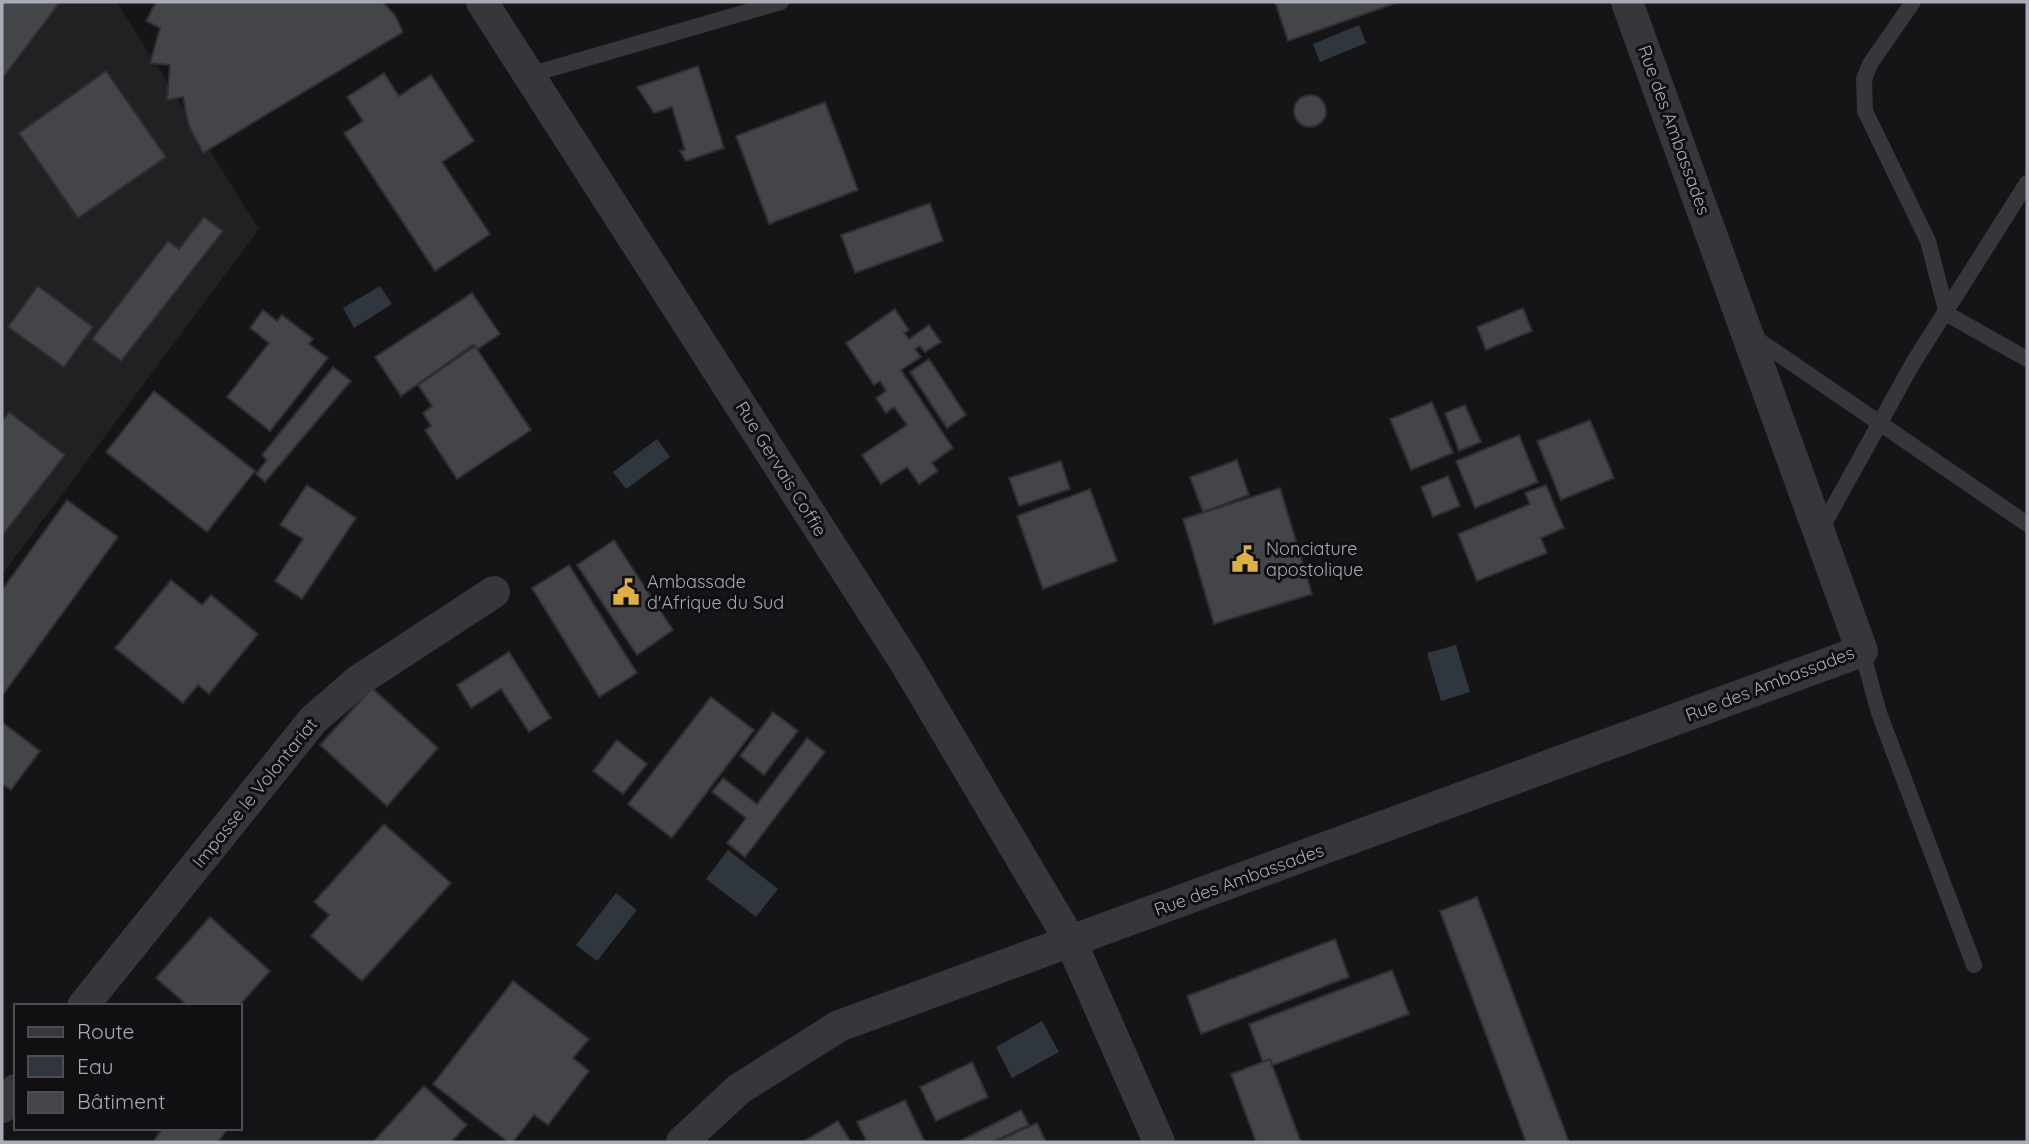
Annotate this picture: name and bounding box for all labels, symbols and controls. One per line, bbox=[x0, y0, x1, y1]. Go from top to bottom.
street label: Rue des Ambassades bbox=[1633, 42, 1716, 218]
street label: Rue Gervais Coffie bbox=[731, 397, 832, 541]
place label: Nonciature apostolique bbox=[1266, 537, 1363, 581]
public building icon: Nonciature apostolique bbox=[1230, 544, 1260, 574]
place label: Ambassade d'Afrique du Sud bbox=[647, 570, 784, 614]
public building icon: Ambassade d'Afrique du Sud bbox=[611, 577, 641, 607]
street label: Rue des Ambassades bbox=[1682, 641, 1857, 726]
street label: Impasse le Volontariat bbox=[187, 713, 322, 872]
street label: Rue des Ambassades bbox=[1151, 838, 1327, 921]
legend bbox=[14, 1004, 242, 1130]
text: Route bbox=[77, 1018, 134, 1044]
text: Eau bbox=[77, 1053, 113, 1079]
text: Bâtiment bbox=[77, 1088, 165, 1114]

